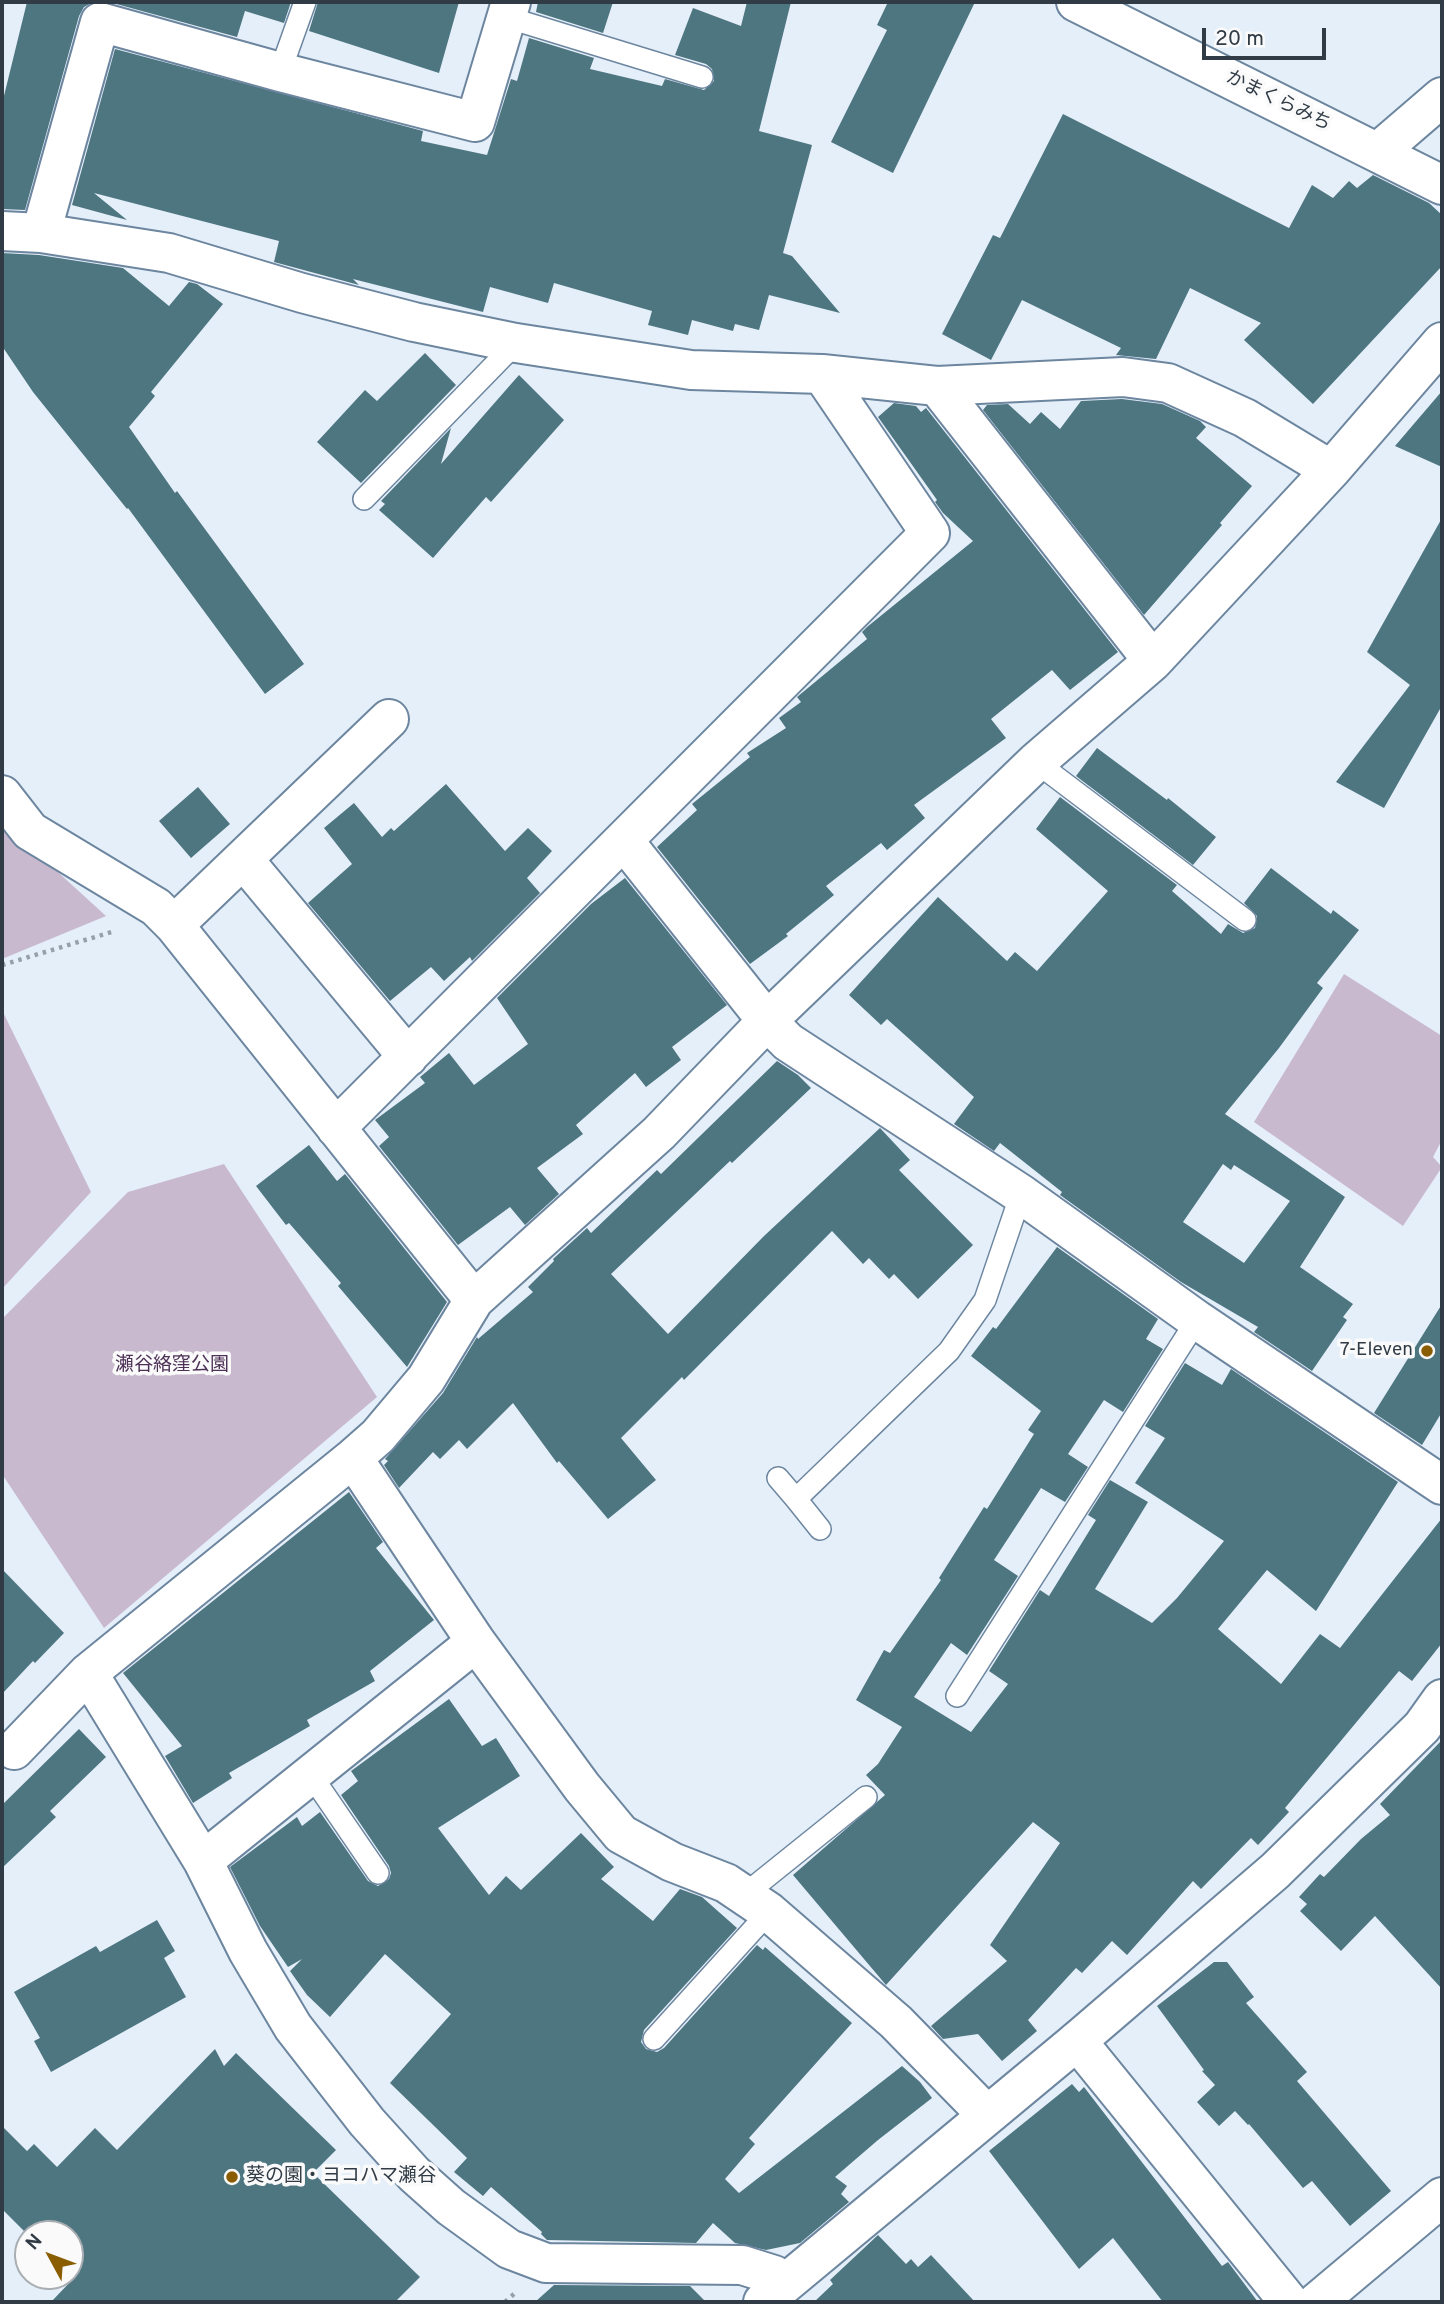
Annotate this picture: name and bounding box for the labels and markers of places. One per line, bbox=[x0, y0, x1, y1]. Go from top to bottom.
place label: 7-Eleven bbox=[1340, 1340, 1413, 1362]
marker: 7-Eleven bbox=[1419, 1343, 1435, 1359]
place label: 葵の園・ヨコハマ瀬谷 bbox=[246, 2166, 436, 2188]
marker: 葵の園・ヨコハマ瀬谷 bbox=[224, 2169, 240, 2185]

